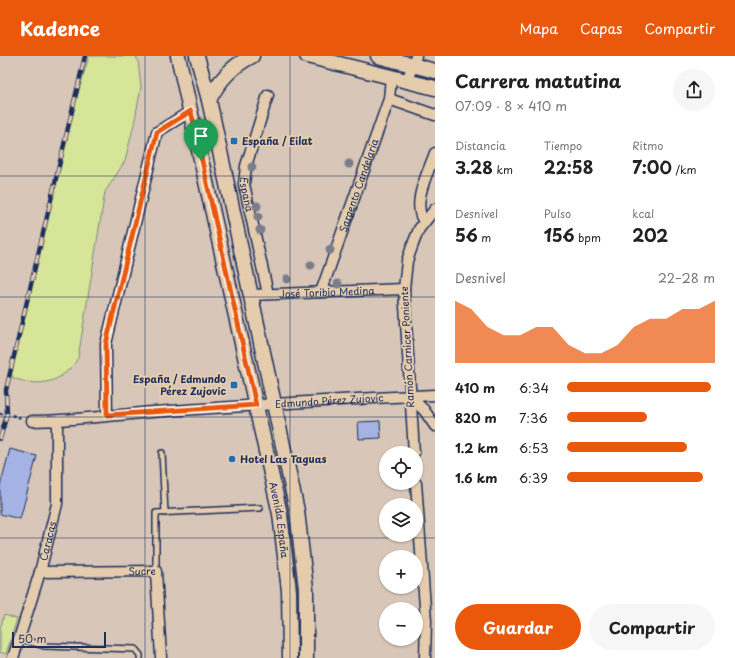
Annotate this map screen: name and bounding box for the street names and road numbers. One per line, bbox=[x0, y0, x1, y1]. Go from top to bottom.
street label: Sargento Candelaria bbox=[335, 136, 382, 234]
street label: España bbox=[237, 176, 258, 214]
street label: José Toribio Medina bbox=[279, 282, 376, 301]
street label: Ramón Carnicer Poniente bbox=[396, 286, 417, 408]
street label: Edmundo Pérez Zujovic bbox=[275, 389, 384, 411]
street label: Avenida España bbox=[266, 480, 293, 559]
street label: Caracas bbox=[35, 519, 59, 562]
street label: Sucre bbox=[128, 563, 156, 578]

